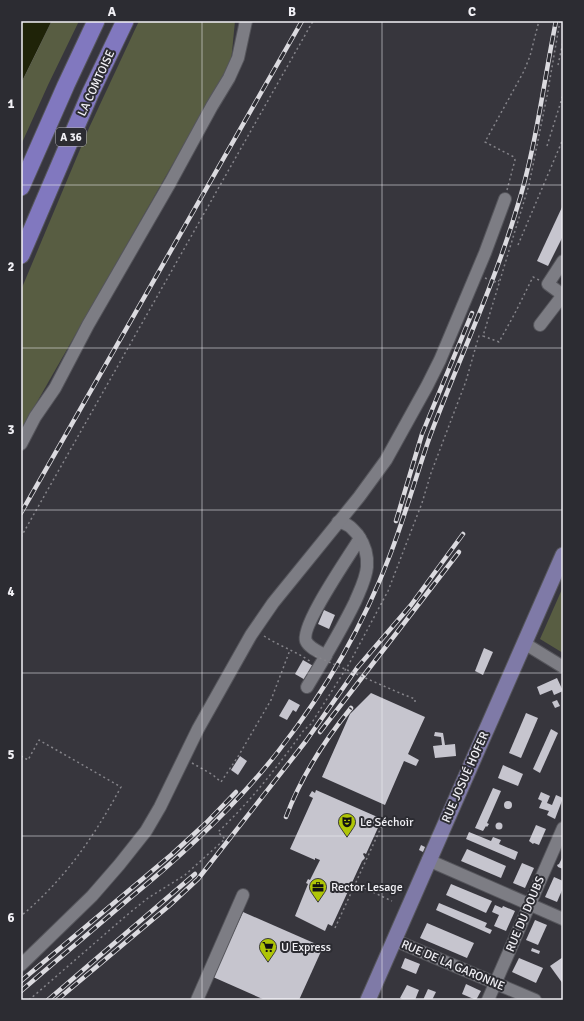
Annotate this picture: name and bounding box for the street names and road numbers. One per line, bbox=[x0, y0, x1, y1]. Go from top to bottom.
street label: LA COMTOISE bbox=[75, 48, 118, 119]
road number: A 36 bbox=[56, 128, 86, 146]
street label: RUE JOSUÉ HOFER bbox=[439, 729, 492, 825]
street label: RUE DU DOUBS bbox=[503, 874, 548, 954]
street label: RUE DE LA GARONNE bbox=[399, 937, 507, 994]

